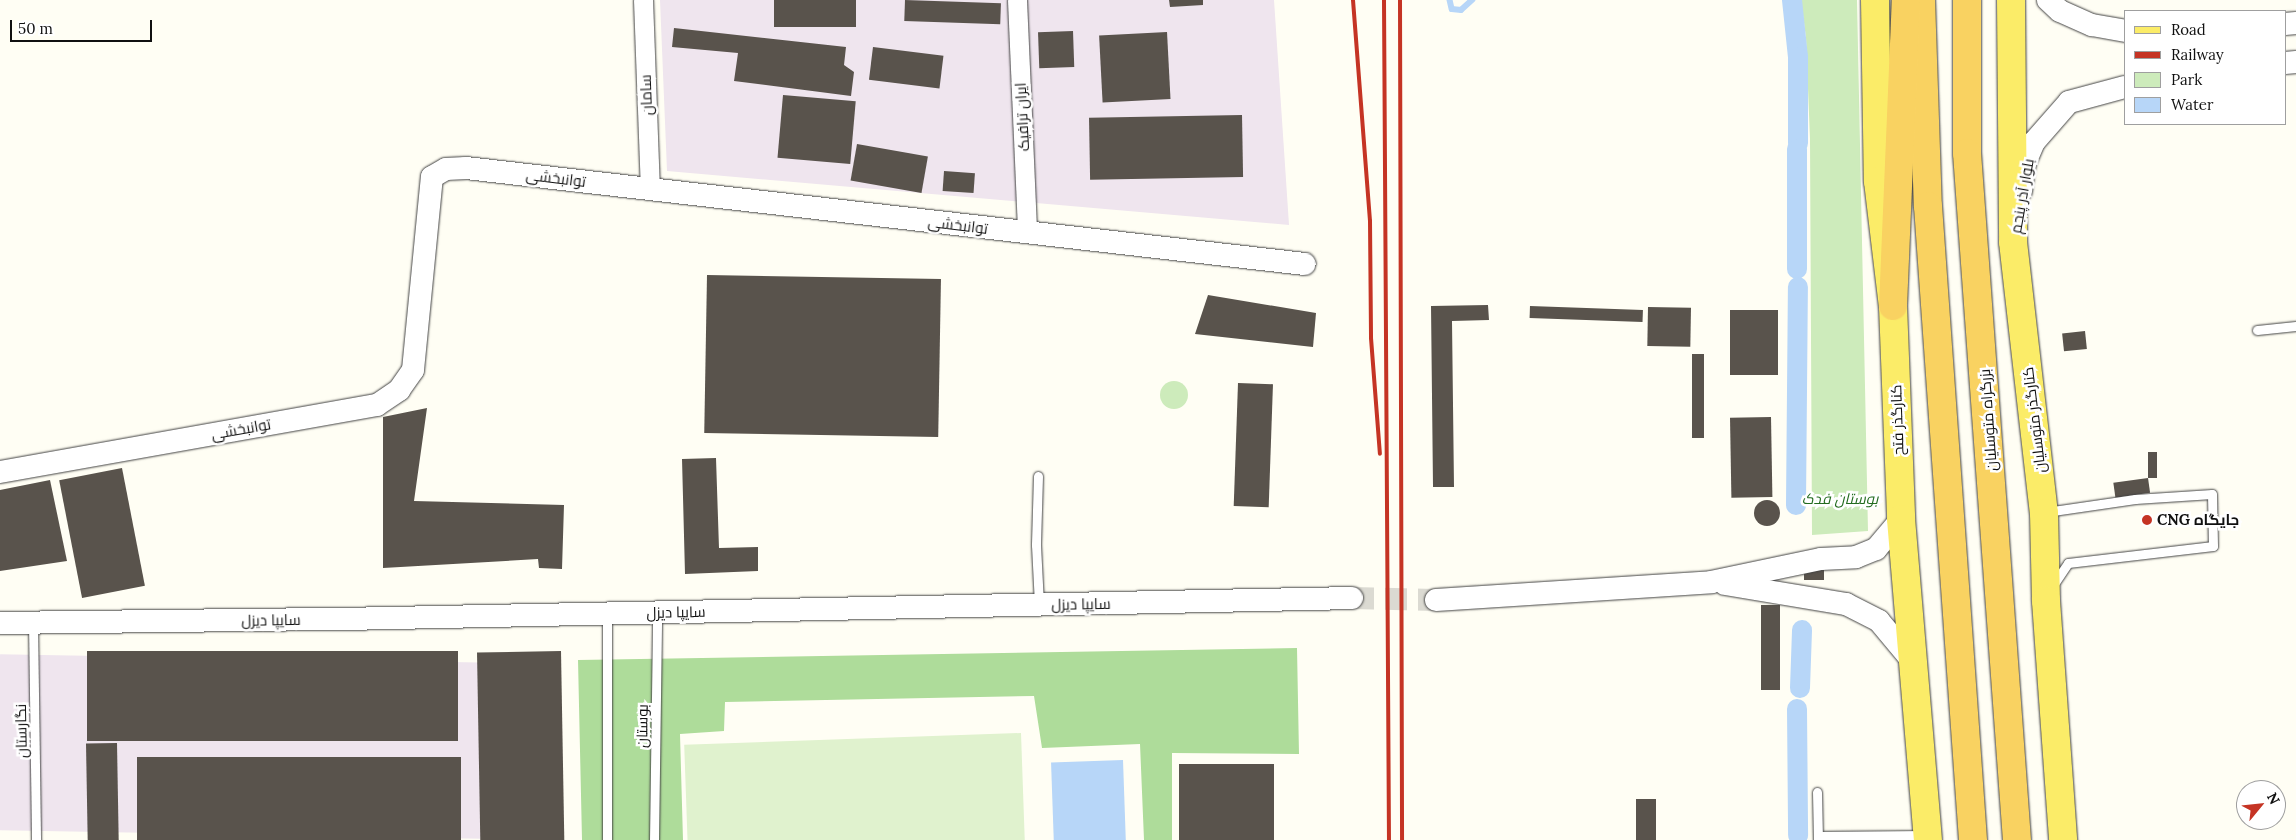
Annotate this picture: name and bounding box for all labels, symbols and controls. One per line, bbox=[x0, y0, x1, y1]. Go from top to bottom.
scale bar bbox=[12, 10, 155, 42]
legend bbox=[2124, 10, 2286, 125]
text: 50 m bbox=[18, 19, 53, 38]
text: Road bbox=[2171, 20, 2206, 39]
text: Railway bbox=[2171, 45, 2224, 64]
text: Park bbox=[2171, 70, 2202, 89]
street label: سامان bbox=[636, 74, 656, 116]
street label: ایران ترافیک bbox=[1011, 82, 1033, 152]
text: Water bbox=[2171, 95, 2213, 114]
street label: بلوار آذر پنجم bbox=[2007, 157, 2037, 235]
street label: توانبخشی bbox=[525, 165, 587, 191]
street label: توانبخشی bbox=[927, 212, 989, 238]
street label: کنارگذر متوسلیان bbox=[2019, 366, 2049, 474]
street label: بزرگراه متوسلیان bbox=[1975, 368, 2001, 472]
street label: کنارگذر فتح bbox=[1887, 384, 1907, 456]
street label: توانبخشی bbox=[210, 415, 272, 443]
park label: بوستان فدک bbox=[1802, 490, 1878, 508]
place label: CNG جایگاه bbox=[2157, 511, 2239, 529]
marker: CNG جایگاه bbox=[2141, 514, 2153, 526]
street label: سایپا دیزل bbox=[1051, 594, 1111, 614]
street label: سایپا دیزل bbox=[646, 602, 706, 622]
street label: سایپا دیزل bbox=[241, 610, 301, 630]
street label: نگارستان bbox=[12, 704, 30, 758]
street label: بوستان bbox=[633, 704, 651, 748]
north arrow bbox=[2236, 780, 2286, 830]
text: N bbox=[2263, 789, 2284, 807]

